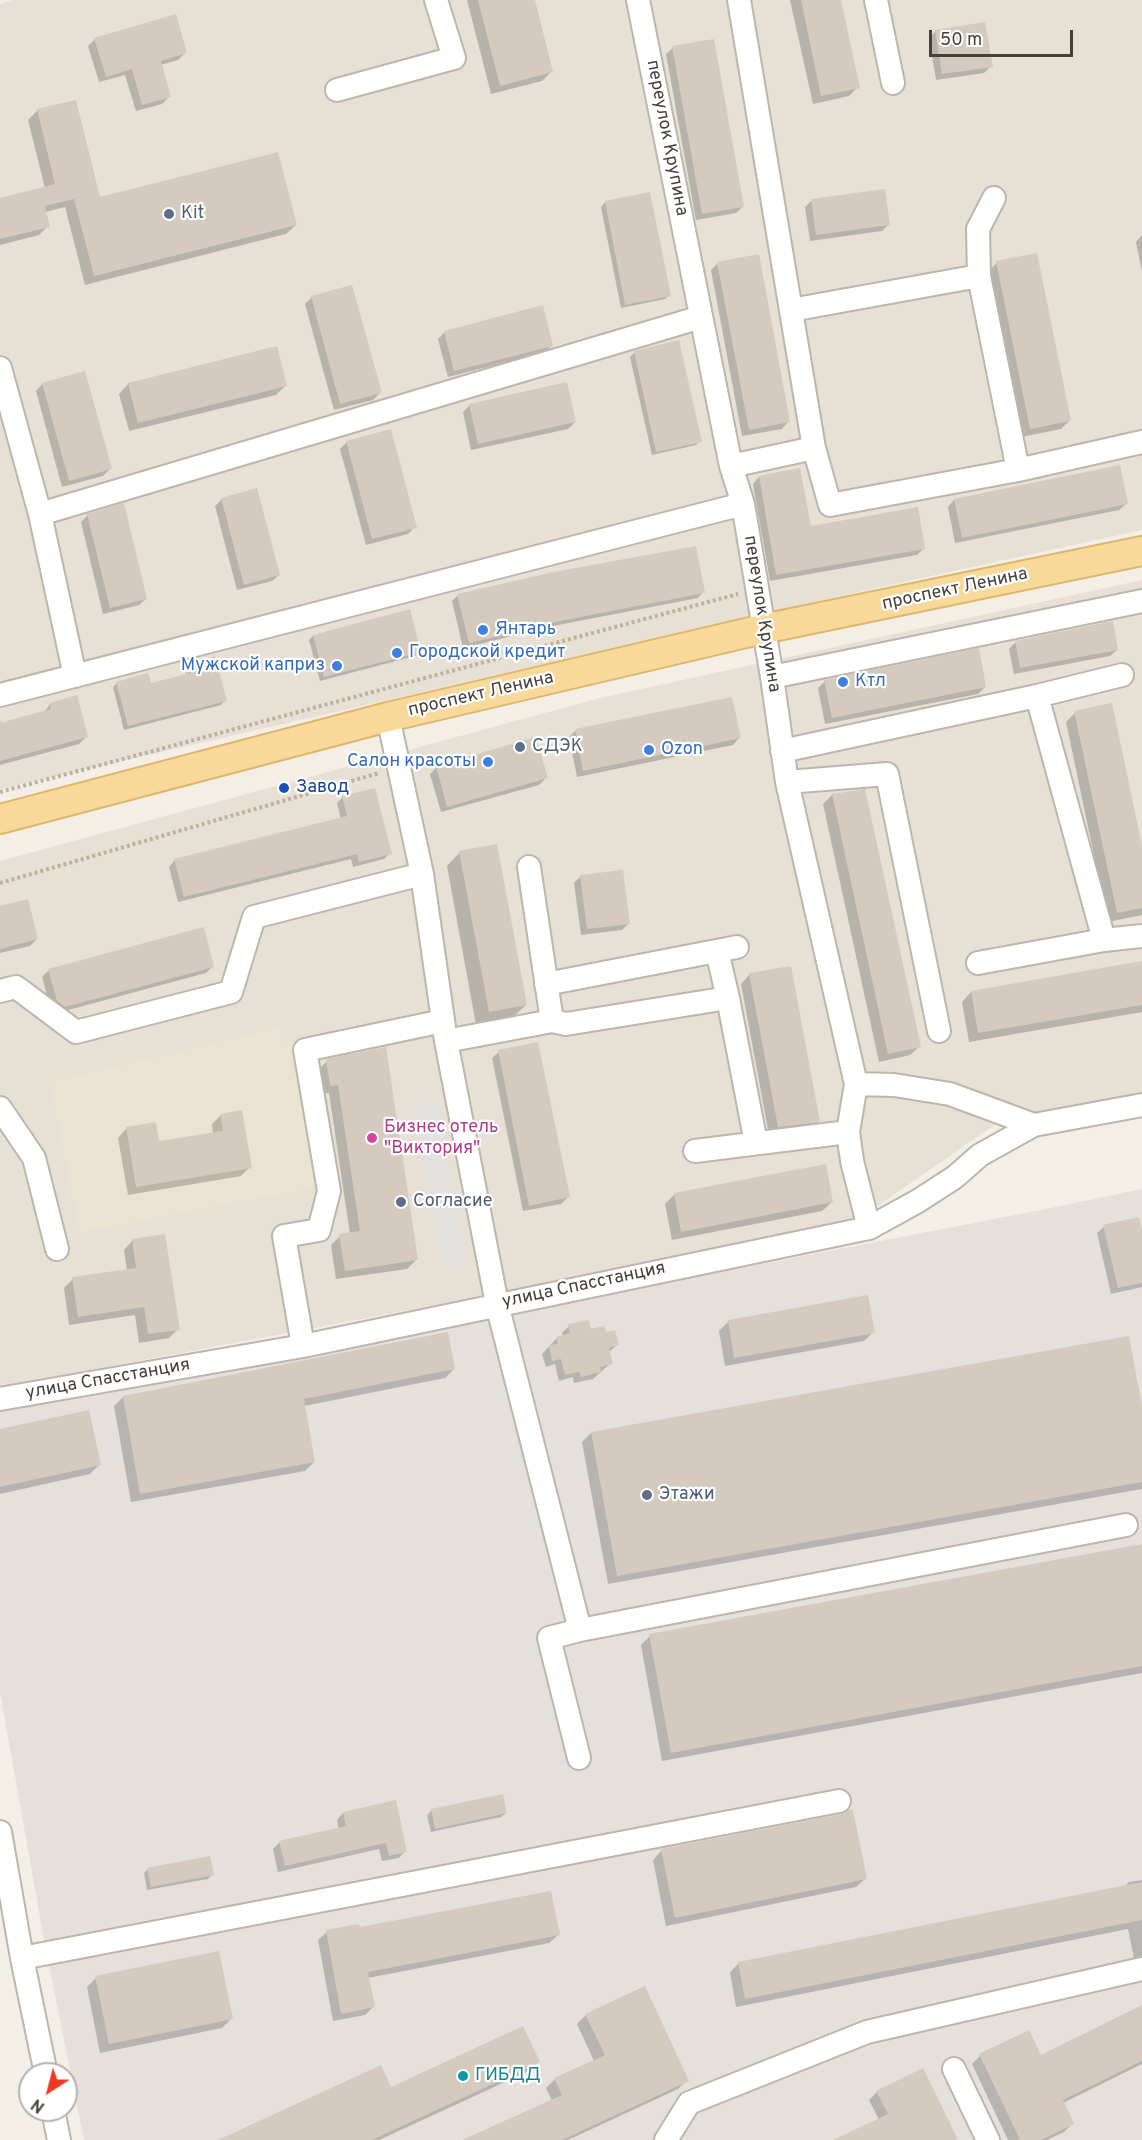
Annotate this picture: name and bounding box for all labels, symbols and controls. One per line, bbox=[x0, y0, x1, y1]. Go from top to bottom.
scale bar bbox=[932, 18, 1076, 56]
text: 50 m bbox=[940, 29, 982, 52]
street label: переулок Крупина bbox=[640, 58, 692, 218]
place label: Kit bbox=[181, 203, 204, 225]
marker: Kit bbox=[162, 207, 176, 221]
street label: переулок Крупина bbox=[738, 534, 784, 694]
street label: проспект Ленина bbox=[880, 564, 1030, 616]
place label: Янтарь bbox=[495, 619, 556, 641]
marker: Янтарь bbox=[476, 623, 490, 637]
place label: Городской кредит bbox=[409, 642, 566, 664]
marker: Городской кредит bbox=[390, 646, 404, 660]
place label: Мужской каприз bbox=[181, 655, 325, 677]
marker: Мужской каприз bbox=[330, 659, 344, 673]
street label: проспект Ленина bbox=[406, 668, 556, 722]
place label: Ктл bbox=[855, 671, 886, 693]
marker: Ктл bbox=[836, 675, 850, 689]
place label: СДЭК bbox=[532, 736, 583, 758]
place label: Ozon bbox=[661, 739, 703, 761]
marker: СДЭК bbox=[513, 740, 527, 754]
marker: Ozon bbox=[642, 743, 656, 757]
place label: Салон красоты bbox=[347, 751, 476, 773]
marker: Салон красоты bbox=[481, 755, 495, 769]
place label: Завод bbox=[296, 777, 349, 799]
marker: Завод bbox=[277, 781, 291, 795]
place label: Бизнес отель "Виктория" bbox=[384, 1117, 498, 1160]
marker: Бизнес отель "Виктория" bbox=[365, 1131, 379, 1145]
place label: Согласие bbox=[413, 1191, 492, 1213]
marker: Согласие bbox=[394, 1195, 408, 1209]
street label: улица Спасстанция bbox=[500, 1258, 668, 1314]
street label: улица Спасстанция bbox=[24, 1355, 192, 1405]
place label: Этажи bbox=[659, 1484, 715, 1506]
marker: Этажи bbox=[640, 1488, 654, 1502]
north arrow bbox=[18, 2062, 78, 2122]
place label: ГИБДД bbox=[475, 2065, 541, 2087]
marker: ГИБДД bbox=[456, 2069, 470, 2083]
text: N bbox=[28, 2093, 49, 2116]

